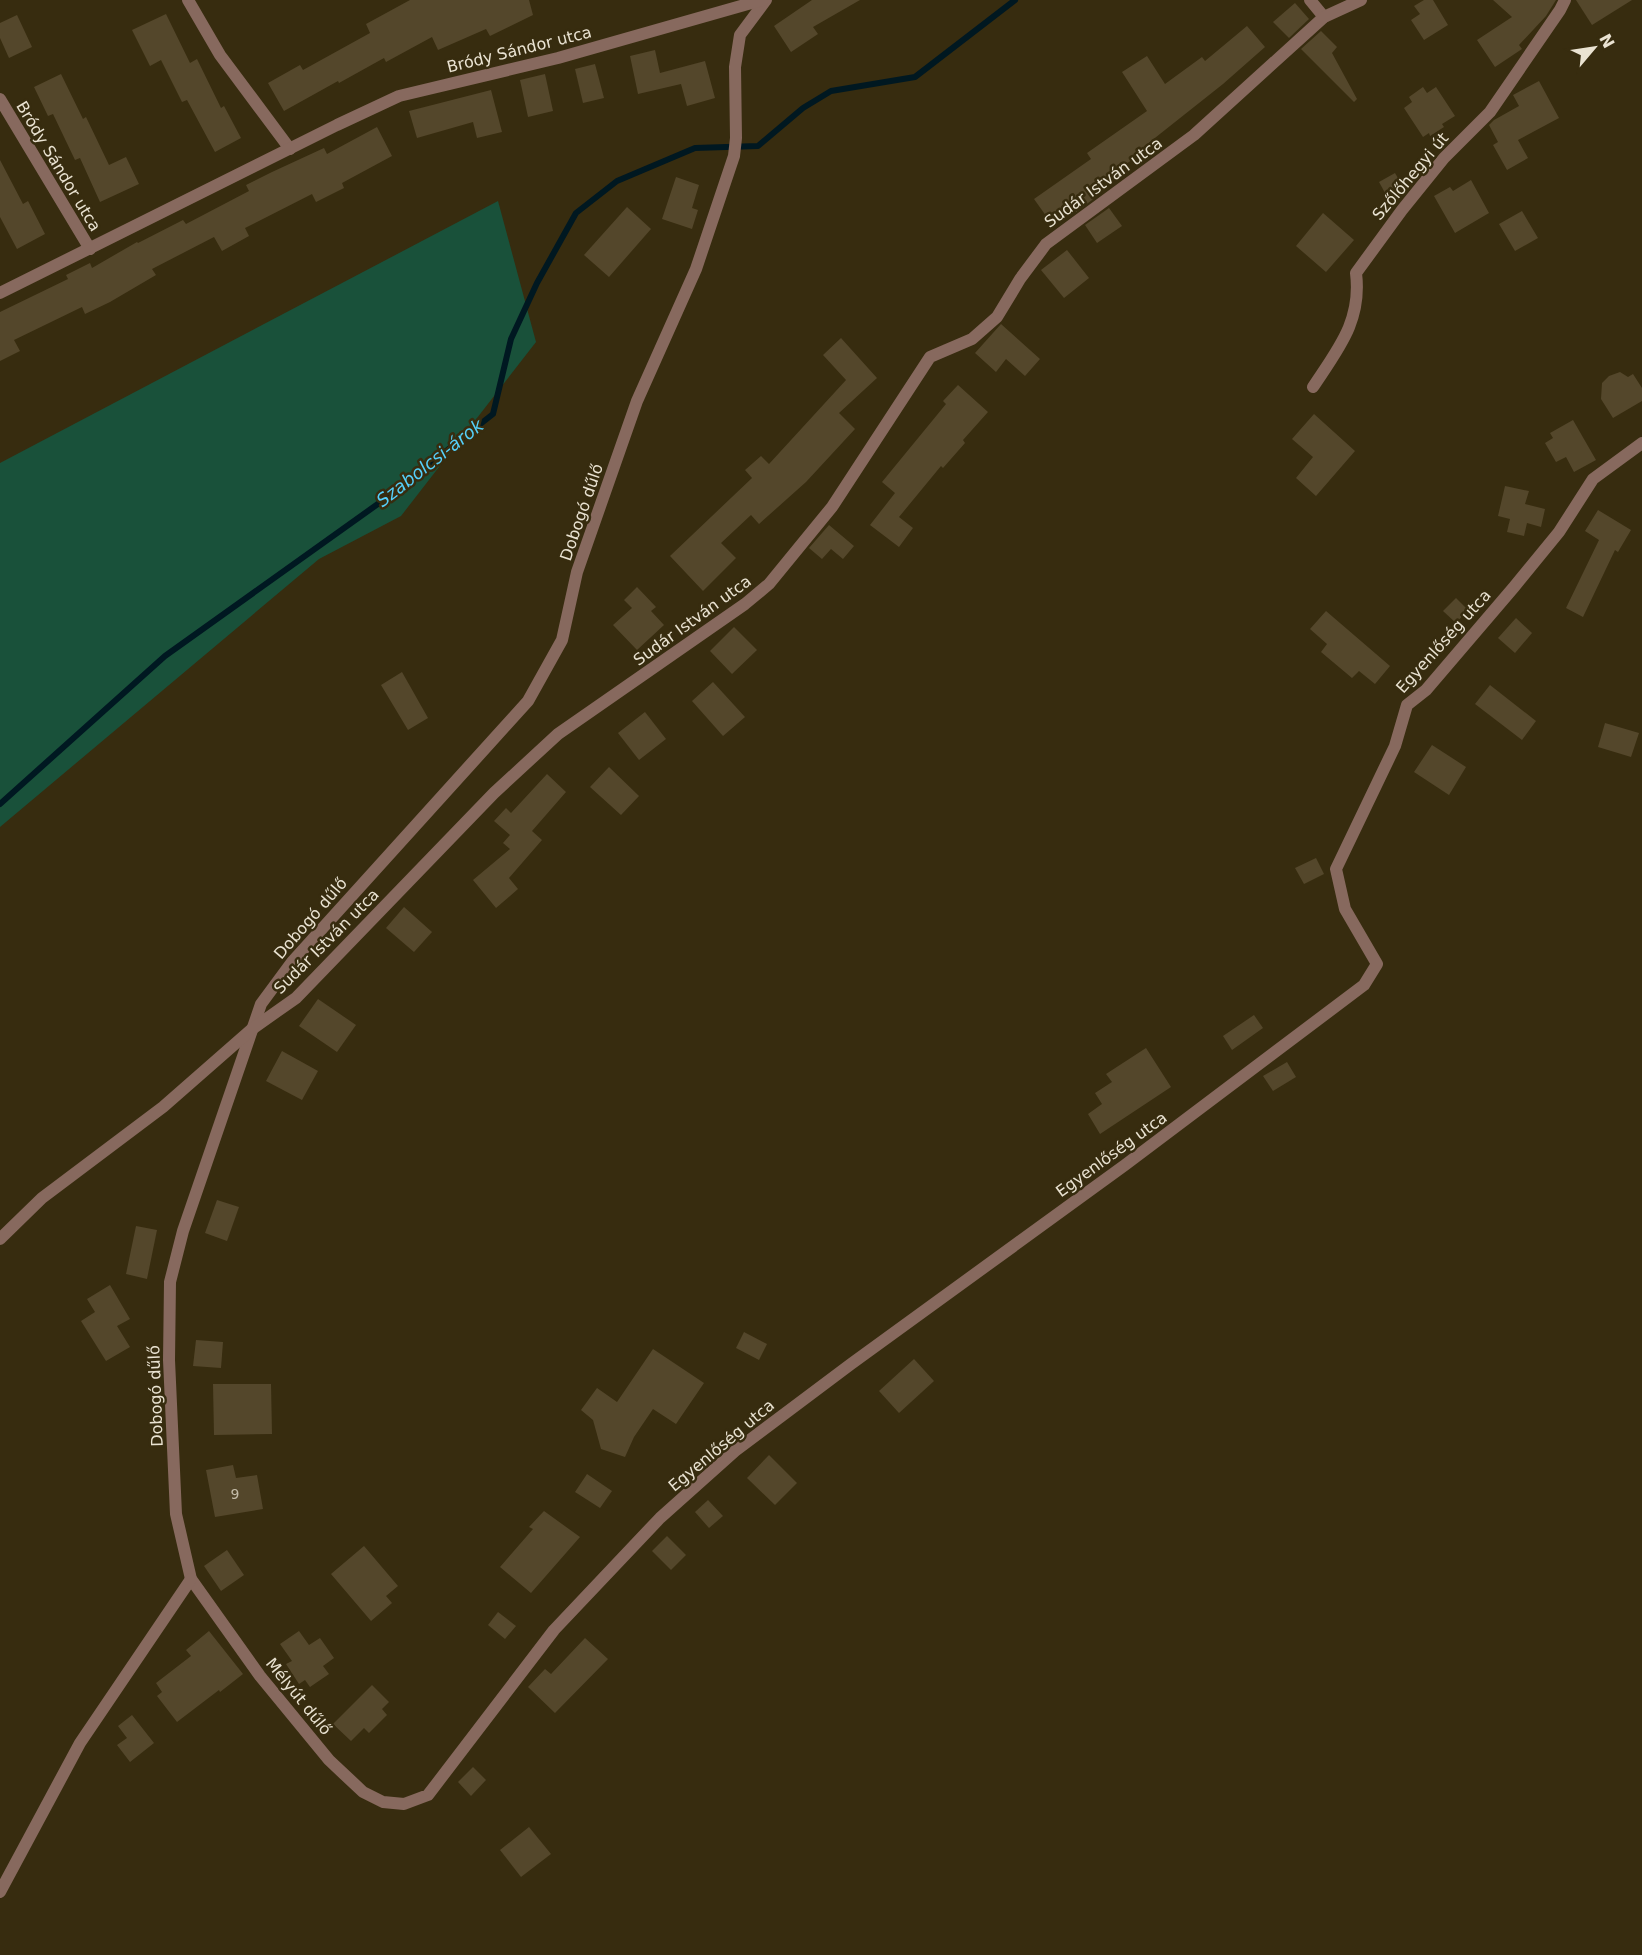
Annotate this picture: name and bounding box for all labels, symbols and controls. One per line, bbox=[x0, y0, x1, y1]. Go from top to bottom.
north arrow bbox=[1564, 18, 1624, 78]
street label: Bródy Sándor utca bbox=[445, 22, 593, 77]
text: N bbox=[1595, 31, 1618, 51]
street label: Bródy Sándor utca bbox=[12, 98, 105, 235]
street label: Szőlőhegyi út bbox=[1368, 129, 1452, 224]
street label: Sudár István utca bbox=[1041, 133, 1166, 231]
water label: Szabolcsi-árok bbox=[372, 413, 489, 511]
street label: Dobogó dűlő bbox=[556, 461, 607, 563]
street label: Sudár István utca bbox=[630, 571, 755, 669]
street label: Egyenlőség utca bbox=[1392, 586, 1495, 697]
street label: Dobogó dűlő bbox=[270, 874, 351, 963]
street label: Sudár István utca bbox=[270, 885, 383, 998]
street label: Egyenlőség utca bbox=[1052, 1108, 1170, 1201]
street label: Dobogó dűlő bbox=[144, 1345, 167, 1447]
street label: Egyenlőség utca bbox=[665, 1396, 778, 1495]
house number: 9 bbox=[231, 1486, 239, 1502]
street label: Mélyút dűlő bbox=[262, 1654, 335, 1739]

